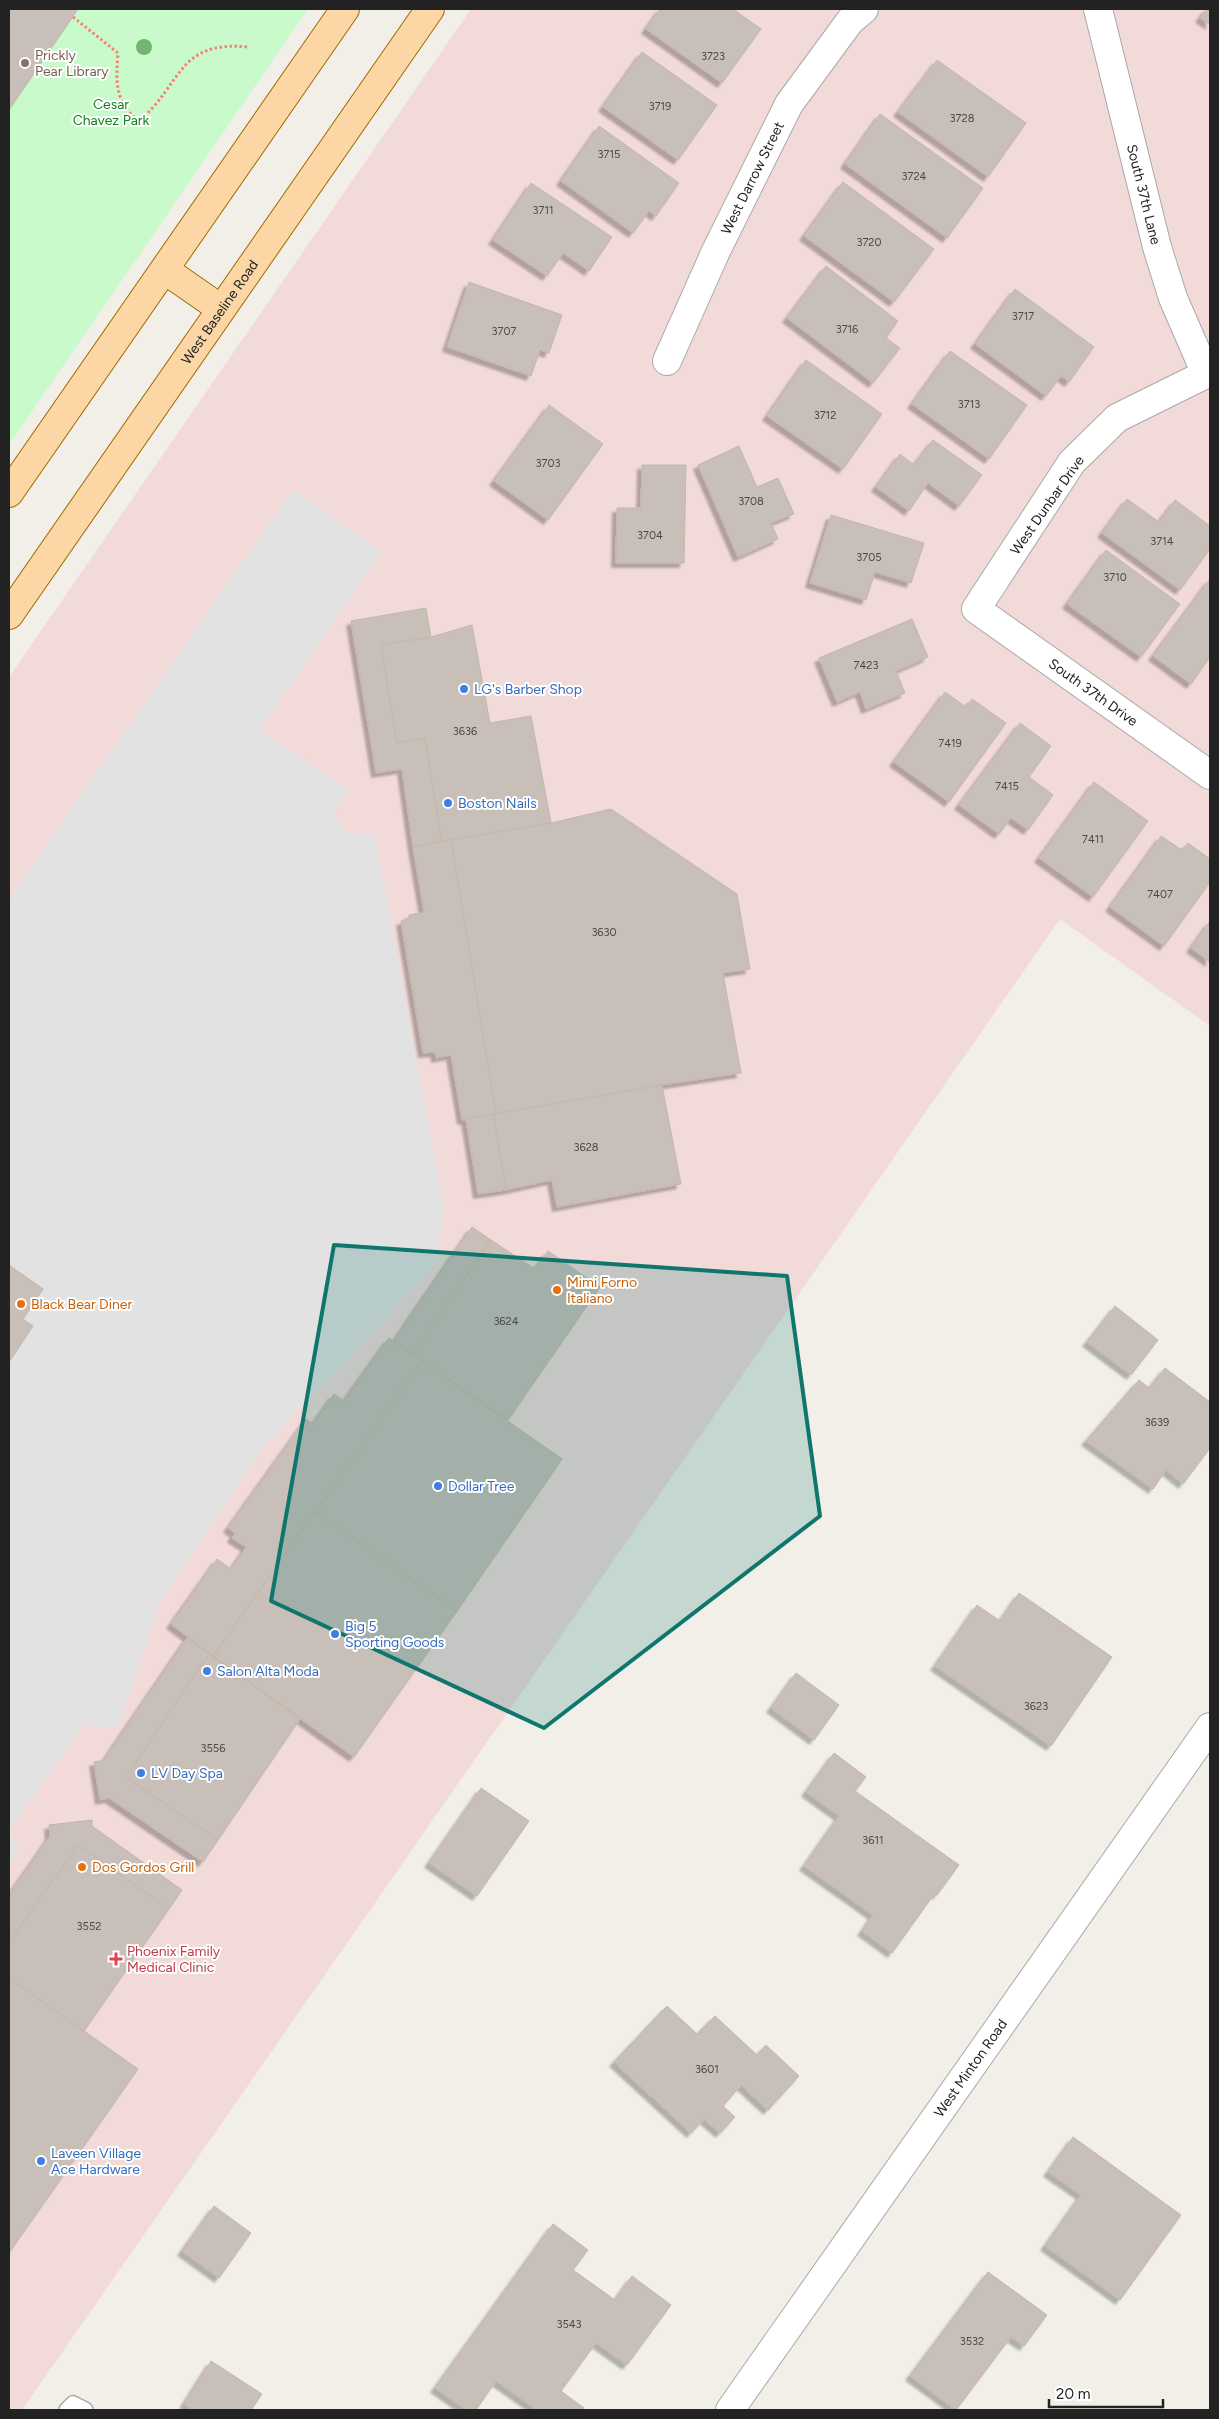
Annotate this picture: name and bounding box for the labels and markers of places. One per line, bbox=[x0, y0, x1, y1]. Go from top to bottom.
place label: Prickly Pear Library bbox=[35, 47, 109, 80]
marker: Prickly Pear Library bbox=[19, 57, 31, 69]
place label: LG's Barber Shop bbox=[474, 681, 582, 698]
marker: LG's Barber Shop bbox=[458, 683, 470, 695]
place label: Boston Nails bbox=[458, 795, 537, 812]
marker: Boston Nails bbox=[442, 797, 454, 809]
place label: Mimi Forno Italiano bbox=[567, 1274, 637, 1307]
marker: Mimi Forno Italiano bbox=[551, 1284, 563, 1296]
place label: Black Bear Diner bbox=[31, 1296, 132, 1313]
marker: Black Bear Diner bbox=[15, 1298, 27, 1310]
place label: Dollar Tree bbox=[448, 1478, 515, 1495]
marker: Dollar Tree bbox=[432, 1480, 444, 1492]
place label: Big 5 Sporting Goods bbox=[345, 1618, 444, 1651]
marker: Big 5 Sporting Goods bbox=[329, 1628, 341, 1640]
place label: Salon Alta Moda bbox=[217, 1663, 319, 1680]
marker: Salon Alta Moda bbox=[201, 1665, 213, 1677]
place label: LV Day Spa bbox=[151, 1765, 223, 1782]
marker: LV Day Spa bbox=[135, 1767, 147, 1779]
place label: Dos Gordos Grill bbox=[92, 1859, 194, 1876]
marker: Dos Gordos Grill bbox=[76, 1861, 88, 1873]
place label: Phoenix Family Medical Clinic bbox=[127, 1943, 221, 1976]
marker: Phoenix Family Medical Clinic bbox=[109, 1952, 123, 1966]
place label: Laveen Village Ace Hardware bbox=[51, 2145, 141, 2178]
marker: Laveen Village Ace Hardware bbox=[35, 2155, 47, 2167]

